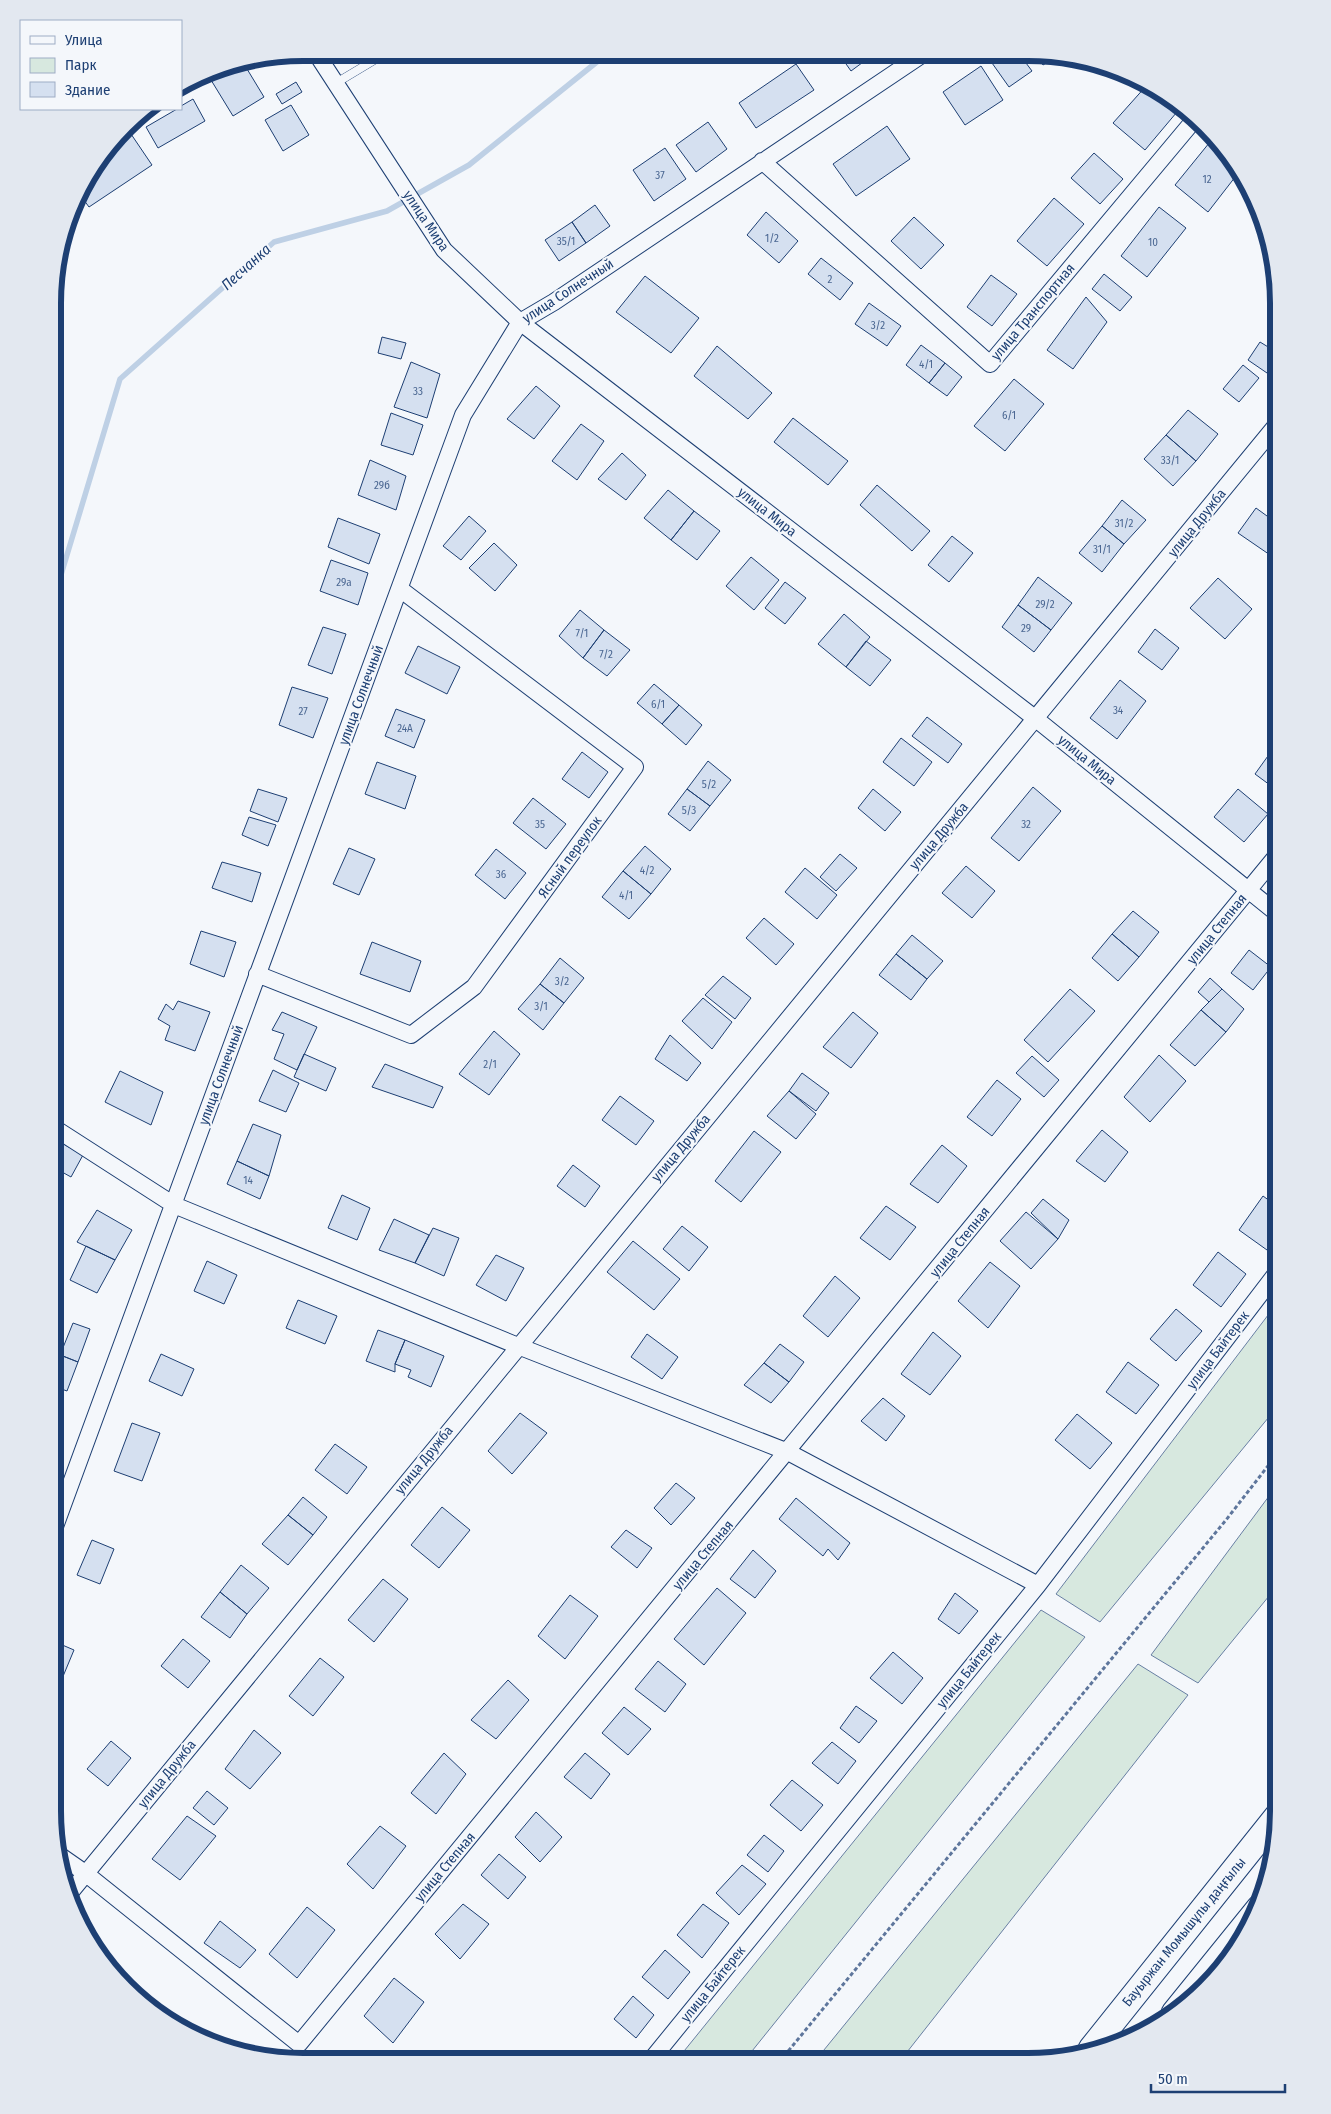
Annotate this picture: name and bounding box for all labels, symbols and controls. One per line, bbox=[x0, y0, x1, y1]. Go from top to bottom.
legend bbox=[20, 20, 182, 110]
text: Улица bbox=[64, 31, 103, 49]
text: Парк bbox=[65, 56, 96, 74]
text: Здание bbox=[65, 81, 111, 99]
house number: 37 bbox=[655, 169, 665, 182]
house number: 12 bbox=[1202, 173, 1212, 186]
street label: улица Мира bbox=[399, 187, 453, 255]
house number: 1/2 bbox=[765, 232, 779, 245]
house number: 35/1 bbox=[557, 235, 575, 248]
house number: 10 bbox=[1148, 236, 1158, 249]
water label: Песчанка bbox=[218, 240, 275, 294]
street label: улица Солнечный bbox=[519, 255, 617, 327]
street label: улица Транспортная bbox=[987, 260, 1079, 364]
house number: 2 bbox=[828, 273, 833, 286]
house number: 3/2 bbox=[871, 319, 885, 332]
house number: 4/1 bbox=[919, 358, 933, 371]
house number: 33 bbox=[413, 385, 423, 398]
house number: 6/1 bbox=[1002, 409, 1016, 422]
house number: 33/1 bbox=[1161, 454, 1179, 467]
house number: 29б bbox=[374, 479, 390, 492]
street label: улица Мира bbox=[734, 484, 800, 540]
street label: улица Дружба bbox=[1164, 485, 1230, 560]
house number: 31/2 bbox=[1115, 517, 1133, 530]
house number: 31/1 bbox=[1093, 543, 1111, 556]
house number: 29а bbox=[336, 576, 352, 589]
house number: 29/2 bbox=[1035, 598, 1055, 611]
house number: 29 bbox=[1021, 622, 1031, 635]
house number: 7/1 bbox=[576, 627, 588, 640]
street label: улица Солнечный bbox=[335, 643, 387, 747]
house number: 7/2 bbox=[599, 648, 613, 661]
house number: 6/1 bbox=[651, 698, 665, 711]
house number: 34 bbox=[1113, 704, 1124, 717]
house number: 27 bbox=[298, 705, 308, 718]
house number: 24А bbox=[397, 722, 413, 735]
street label: улица Мира bbox=[1054, 731, 1120, 789]
house number: 5/2 bbox=[702, 778, 716, 791]
street label: улица Дружба bbox=[906, 799, 972, 873]
house number: 5/3 bbox=[682, 804, 696, 817]
street label: Ясный переулок bbox=[535, 812, 606, 901]
house number: 35 bbox=[535, 818, 545, 831]
house number: 32 bbox=[1021, 818, 1031, 831]
house number: 4/2 bbox=[640, 864, 654, 877]
house number: 36 bbox=[496, 868, 507, 881]
house number: 4/1 bbox=[619, 889, 633, 902]
street label: улица Степная bbox=[1183, 890, 1251, 968]
house number: 3/2 bbox=[555, 975, 569, 988]
house number: 3/1 bbox=[534, 1000, 548, 1013]
street label: улица Солнечный bbox=[195, 1023, 247, 1127]
house number: 2/1 bbox=[483, 1058, 497, 1071]
street label: улица Дружба bbox=[648, 1111, 714, 1185]
house number: 14 bbox=[243, 1174, 253, 1187]
street label: улица Степная bbox=[926, 1203, 994, 1281]
street label: улица Байтерек bbox=[1183, 1307, 1253, 1392]
street label: улица Дружба bbox=[391, 1422, 457, 1497]
street label: улица Степная bbox=[669, 1517, 737, 1593]
street label: улица Байтерек bbox=[933, 1628, 1005, 1712]
street label: улица Дружба bbox=[134, 1736, 200, 1811]
street label: улица Степная bbox=[411, 1829, 479, 1905]
street label: Бауыржан Момышұлы даңғылы bbox=[1119, 1854, 1249, 2010]
street label: улица Байтерек bbox=[677, 1942, 749, 2026]
scale bar bbox=[1151, 2062, 1285, 2094]
text: 50 m bbox=[1158, 2070, 1188, 2088]

